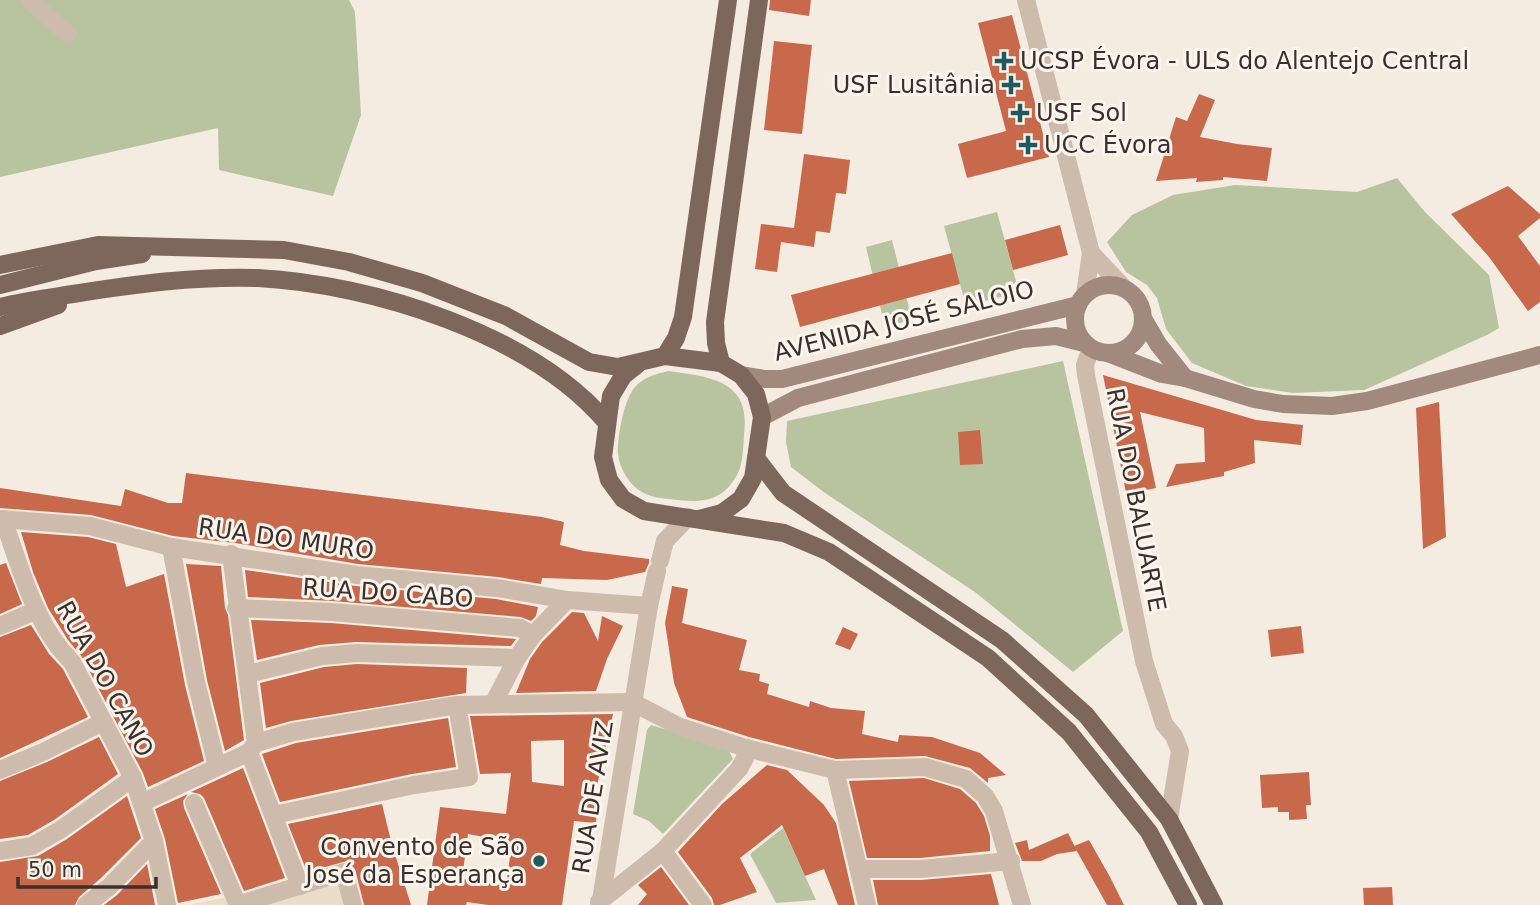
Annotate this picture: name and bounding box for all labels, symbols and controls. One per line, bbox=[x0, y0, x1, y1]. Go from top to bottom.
place label: UCSP Évora - ULS do Alentejo Central bbox=[1020, 46, 1469, 75]
marker: UCSP Évora - ULS do Alentejo Central bbox=[994, 51, 1014, 71]
place label: USF Lusitânia bbox=[833, 71, 995, 99]
marker: USF Lusitânia bbox=[1001, 75, 1021, 95]
place label: USF Sol bbox=[1036, 99, 1127, 127]
marker: USF Sol bbox=[1010, 103, 1030, 123]
place label: UCC Évora bbox=[1044, 130, 1171, 159]
marker: UCC Évora bbox=[1018, 135, 1038, 155]
street label: AVENIDA JOSÉ SALOIO bbox=[771, 274, 1037, 367]
street label: RUA DO BALUARTE bbox=[1101, 386, 1171, 614]
street label: RUA DO MURO bbox=[196, 513, 376, 565]
street label: RUA DO CABO bbox=[302, 573, 474, 613]
street label: RUA DO CANO bbox=[51, 596, 159, 762]
street label: RUA DE AVIZ bbox=[567, 719, 619, 875]
place label: Convento de São José da Esperança bbox=[303, 833, 525, 889]
scale bar bbox=[18, 846, 156, 890]
marker: Convento de São José da Esperança bbox=[531, 853, 547, 869]
text: 50 m bbox=[28, 858, 82, 882]

